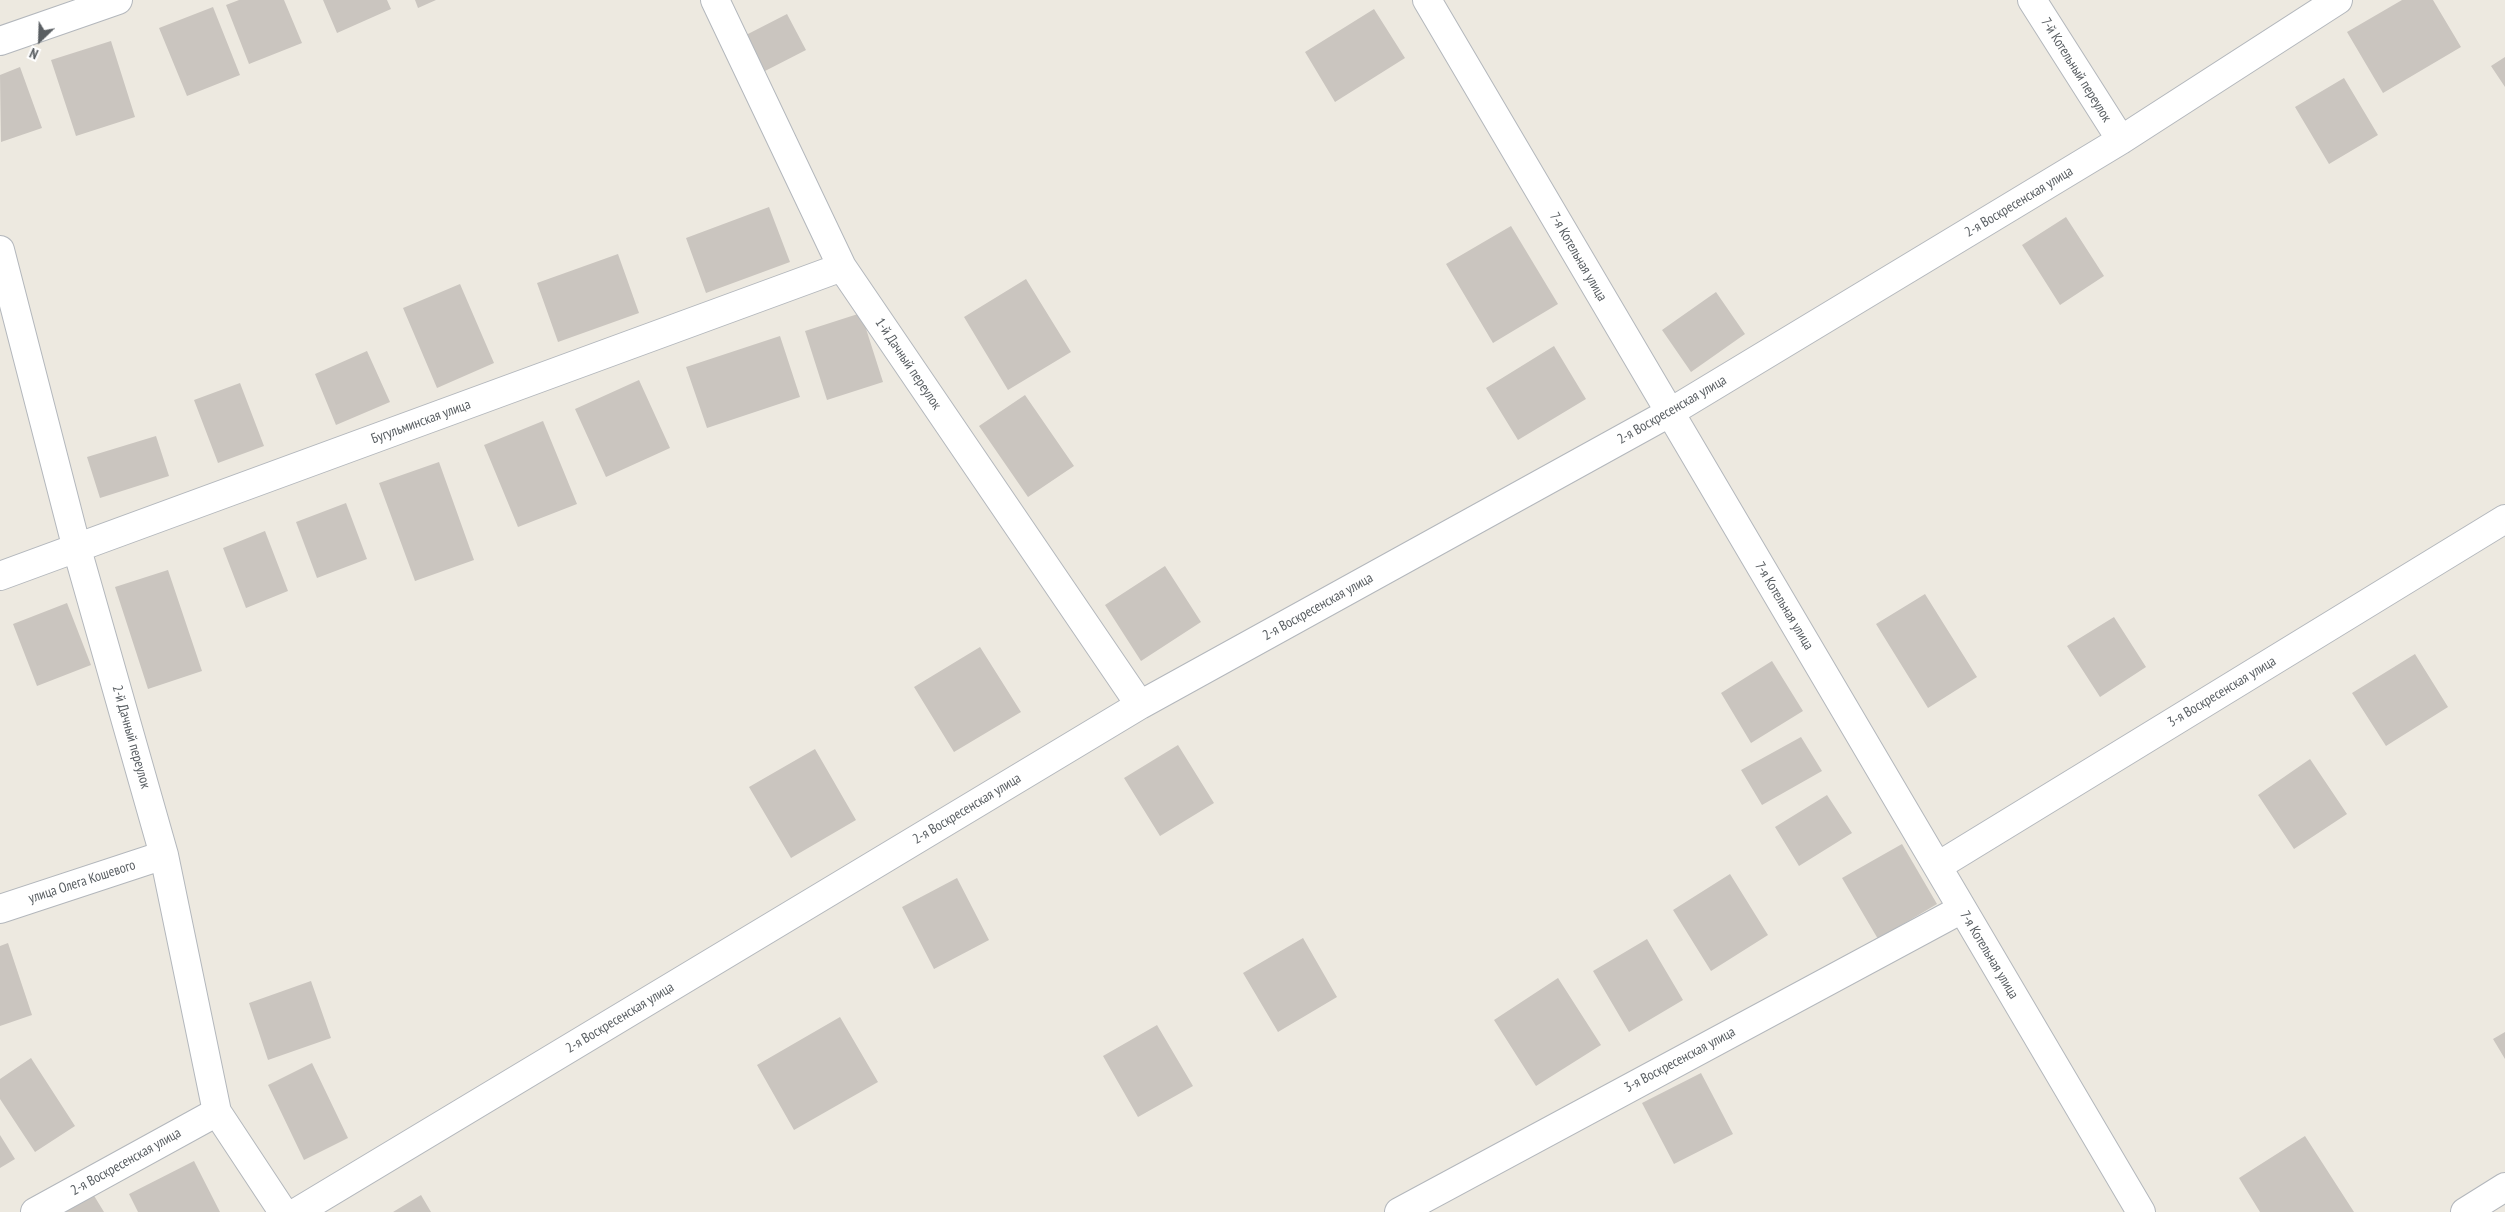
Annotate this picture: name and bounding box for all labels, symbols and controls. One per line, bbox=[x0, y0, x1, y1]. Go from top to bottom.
north arrow bbox=[15, 15, 65, 65]
street label: 7-й Котельный переулок bbox=[2037, 15, 2115, 125]
text: N bbox=[27, 44, 41, 63]
street label: 2-я Воскресенская улица bbox=[1962, 163, 2076, 241]
street label: 7-я Котельная улица bbox=[1546, 210, 1610, 304]
street label: 1-й Дачный переулок bbox=[871, 315, 945, 413]
street label: 2-я Воскресенская улица bbox=[1614, 372, 1730, 448]
street label: Бугульминская улица bbox=[369, 396, 473, 448]
street label: 7-я Котельная улица bbox=[1751, 559, 1817, 653]
street label: 2-я Воскресенская улица bbox=[1260, 570, 1376, 644]
street label: 3-я Воскресенская улица bbox=[2165, 653, 2279, 731]
street label: 2-й Дачный переулок bbox=[108, 683, 154, 791]
street label: 2-я Воскресенская улица bbox=[910, 770, 1024, 848]
street label: улица Олега Кошевого bbox=[26, 857, 138, 907]
street label: 7-я Котельная улица bbox=[1956, 908, 2022, 1002]
street label: 2-я Воскресенская улица bbox=[563, 979, 677, 1057]
street label: 3-я Воскресенская улица bbox=[1622, 1024, 1738, 1096]
street label: 2-я Воскресенская улица bbox=[68, 1125, 184, 1199]

